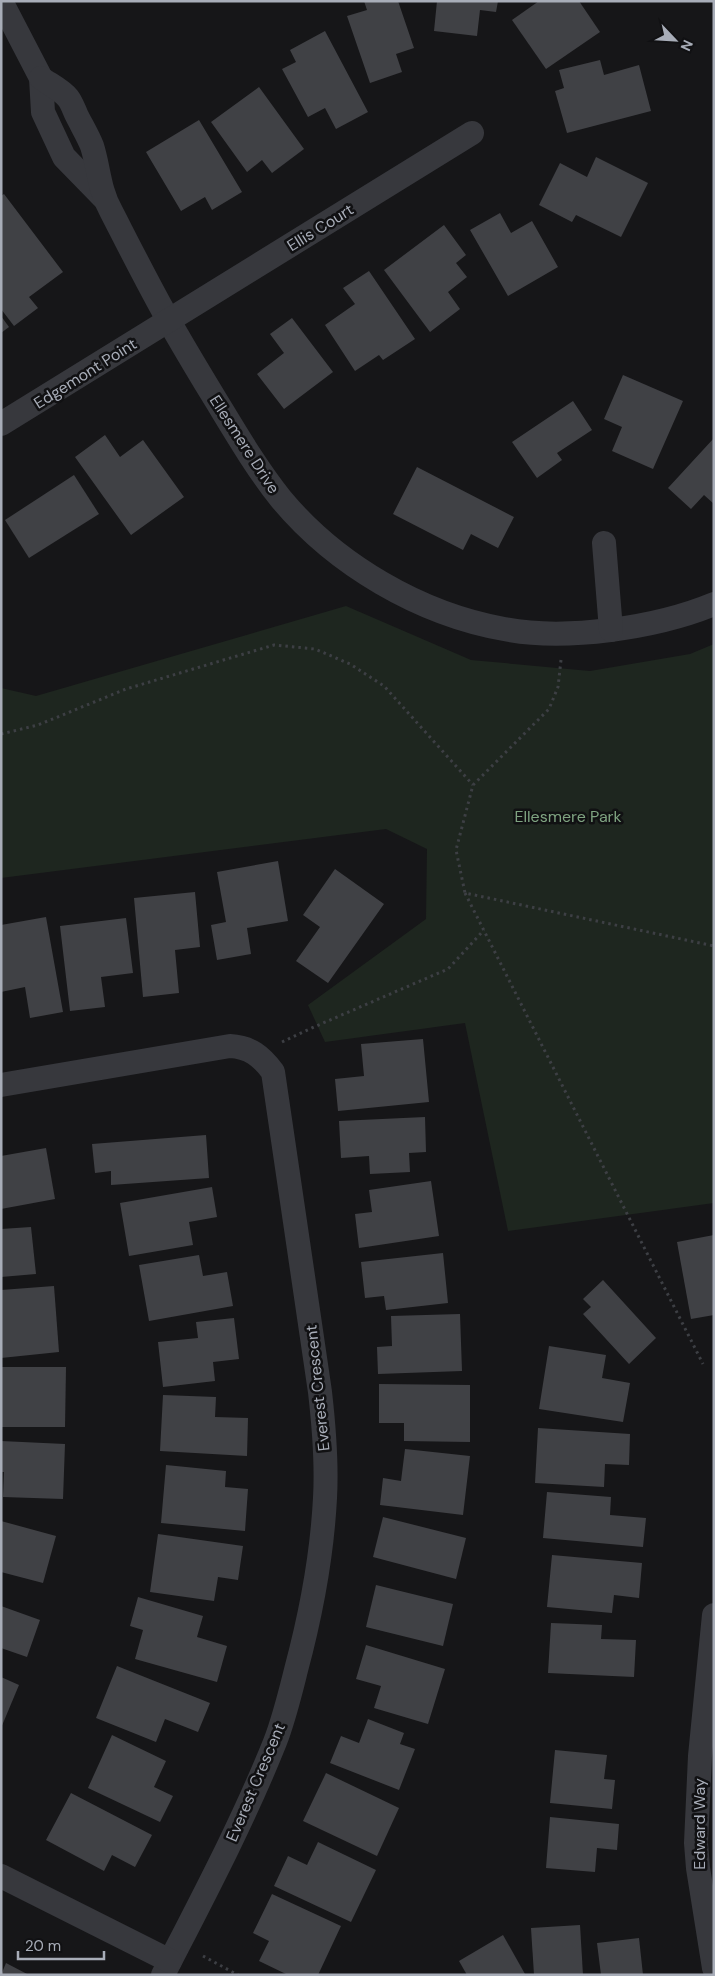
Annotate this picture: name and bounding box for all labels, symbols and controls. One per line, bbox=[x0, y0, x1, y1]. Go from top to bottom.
north arrow bbox=[650, 15, 700, 65]
text: N bbox=[676, 37, 697, 54]
street label: Ellis Court bbox=[283, 199, 357, 256]
street label: Edgemont Point bbox=[30, 333, 141, 414]
street label: Ellesmere Drive bbox=[205, 391, 284, 498]
park label: Ellesmere Park bbox=[514, 806, 622, 827]
street label: Everest Crescent bbox=[300, 1324, 335, 1452]
street label: Everest Crescent bbox=[221, 1720, 290, 1845]
street label: Edward Way bbox=[689, 1778, 710, 1870]
scale bar bbox=[18, 1928, 104, 1960]
text: 20 m bbox=[25, 1936, 61, 1956]

